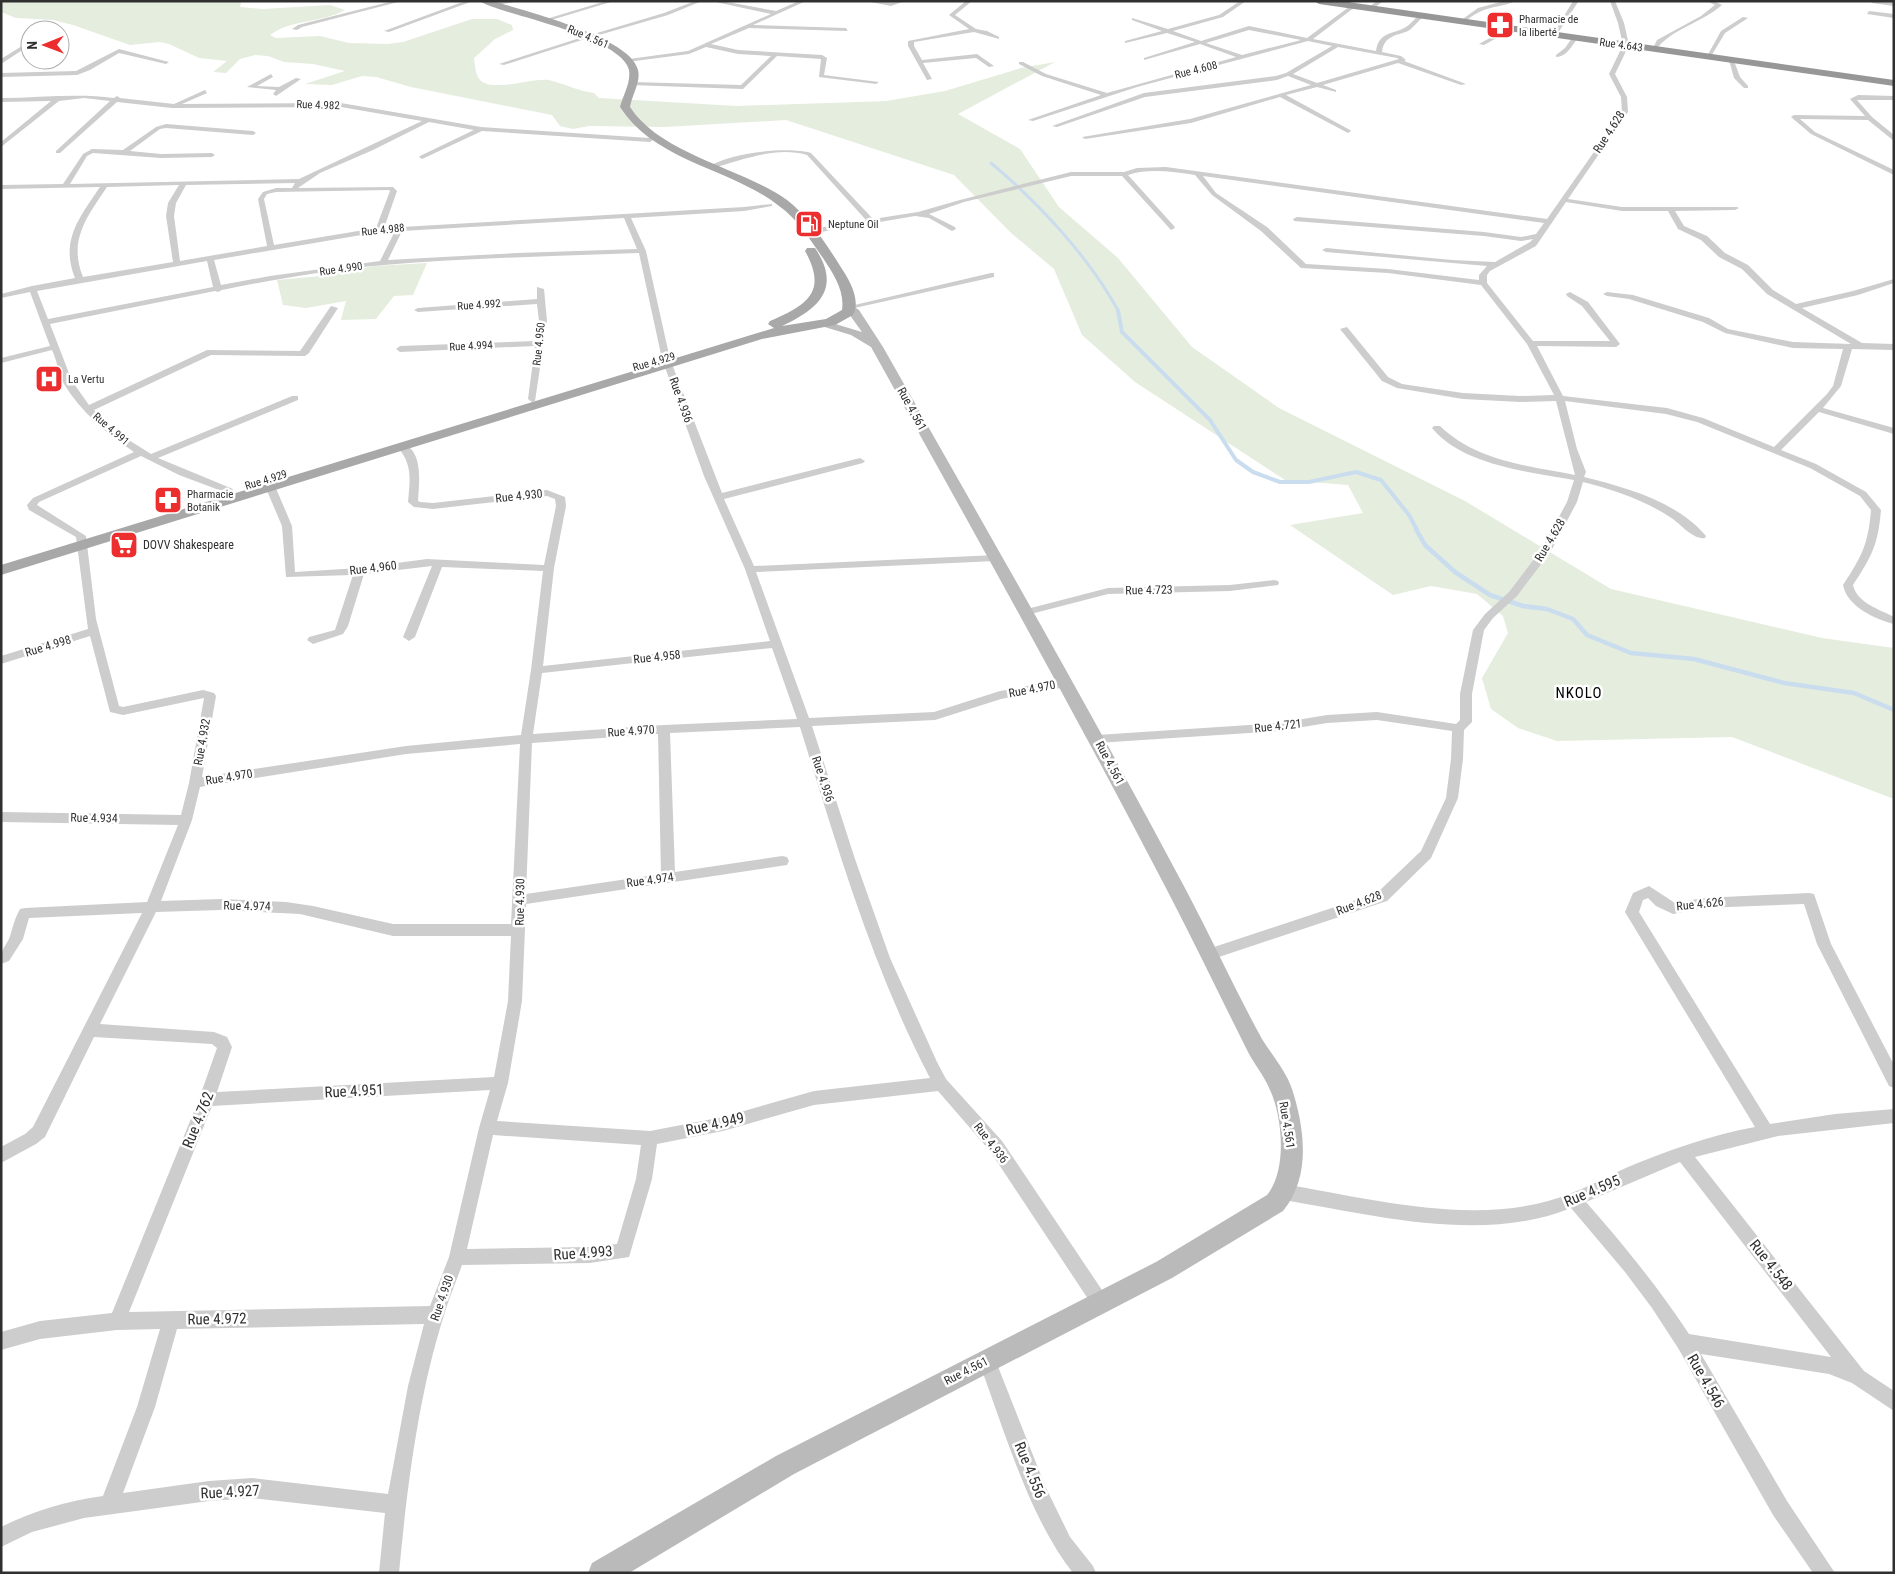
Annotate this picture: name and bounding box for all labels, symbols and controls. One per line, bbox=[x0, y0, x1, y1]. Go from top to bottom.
pharmacy icon: Pharmacie de la liberté bbox=[1485, 10, 1515, 40]
place label: Pharmacie de la liberté bbox=[1519, 13, 1578, 39]
north arrow bbox=[20, 20, 70, 70]
street label: Rue 4.561 bbox=[565, 23, 611, 51]
street label: Rue 4.643 bbox=[1599, 36, 1643, 54]
text: N bbox=[24, 41, 40, 50]
street label: Rue 4.608 bbox=[1173, 58, 1219, 82]
street label: Rue 4.982 bbox=[296, 98, 340, 112]
street label: Rue 4.628 bbox=[1590, 108, 1628, 156]
fuel station icon: Neptune Oil bbox=[794, 209, 824, 239]
place label: Neptune Oil bbox=[828, 218, 879, 231]
street label: Rue 4.988 bbox=[361, 221, 405, 239]
street label: Rue 4.990 bbox=[319, 260, 363, 278]
street label: Rue 4.992 bbox=[457, 297, 501, 313]
street label: Rue 4.950 bbox=[530, 322, 548, 366]
street label: Rue 4.994 bbox=[449, 338, 494, 354]
street label: Rue 4.929 bbox=[631, 350, 677, 374]
hospital icon: La Vertu bbox=[34, 364, 64, 394]
place label: La Vertu bbox=[68, 373, 104, 386]
street label: Rue 4.936 bbox=[666, 375, 696, 425]
street label: Rue 4.561 bbox=[894, 385, 930, 433]
street label: Rue 4.991 bbox=[90, 410, 132, 448]
street label: Rue 4.929 bbox=[243, 467, 289, 493]
pharmacy icon: Pharmacie Botanik bbox=[153, 485, 183, 515]
street label: Rue 4.930 bbox=[495, 487, 543, 505]
place label: Pharmacie Botanik bbox=[187, 488, 233, 514]
street label: Rue 4.628 bbox=[1532, 516, 1568, 564]
supermarket icon: DOVV Shakespeare bbox=[109, 530, 139, 560]
place label: DOVV Shakespeare bbox=[143, 538, 234, 552]
street label: Rue 4.960 bbox=[349, 558, 397, 578]
street label: Rue 4.723 bbox=[1125, 583, 1173, 597]
street label: Rue 4.998 bbox=[23, 632, 73, 660]
street label: Rue 4.958 bbox=[633, 648, 681, 666]
street label: Rue 4.970 bbox=[1007, 678, 1057, 700]
district label: NKOLO bbox=[1556, 684, 1602, 702]
street label: Rue 4.932 bbox=[191, 717, 213, 767]
street label: Rue 4.721 bbox=[1254, 717, 1302, 735]
street label: Rue 4.970 bbox=[607, 722, 655, 740]
street label: Rue 4.561 bbox=[1093, 739, 1127, 787]
street label: Rue 4.936 bbox=[809, 754, 837, 804]
street label: Rue 4.970 bbox=[204, 766, 254, 788]
street label: Rue 4.934 bbox=[70, 811, 118, 825]
street label: Rue 4.974 bbox=[626, 870, 675, 890]
street label: Rue 4.930 bbox=[513, 878, 527, 926]
street label: Rue 4.628 bbox=[1334, 888, 1384, 918]
street label: Rue 4.626 bbox=[1676, 895, 1724, 913]
street label: Rue 4.974 bbox=[223, 899, 271, 913]
street label: Rue 4.951 bbox=[324, 1080, 384, 1102]
street label: Rue 4.762 bbox=[179, 1089, 217, 1151]
street label: Rue 4.561 bbox=[1276, 1100, 1298, 1150]
street label: Rue 4.949 bbox=[684, 1109, 746, 1139]
street label: Rue 4.936 bbox=[971, 1120, 1011, 1166]
street label: Rue 4.595 bbox=[1561, 1171, 1623, 1211]
street label: Rue 4.548 bbox=[1746, 1236, 1796, 1294]
street label: Rue 4.993 bbox=[553, 1242, 613, 1264]
street label: Rue 4.930 bbox=[428, 1273, 456, 1323]
street label: Rue 4.972 bbox=[187, 1309, 247, 1329]
street label: Rue 4.546 bbox=[1683, 1351, 1729, 1411]
street label: Rue 4.561 bbox=[942, 1354, 990, 1388]
street label: Rue 4.556 bbox=[1011, 1439, 1049, 1501]
street label: Rue 4.927 bbox=[200, 1481, 260, 1503]

